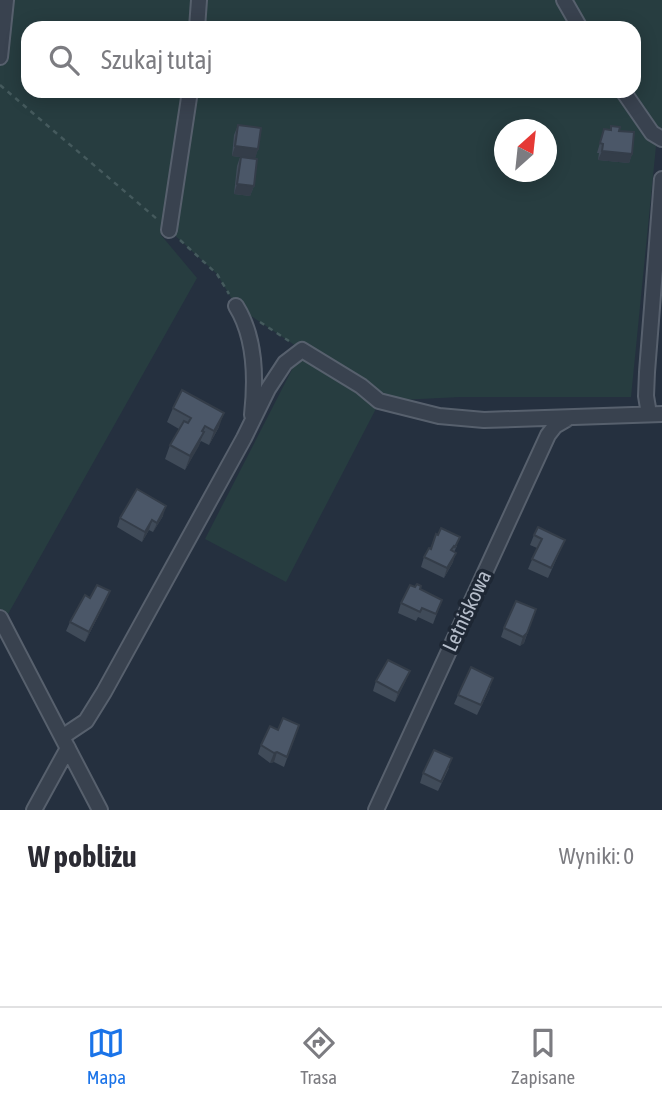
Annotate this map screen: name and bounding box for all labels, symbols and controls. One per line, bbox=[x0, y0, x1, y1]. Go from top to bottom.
search box bbox=[21, 21, 641, 98]
icon: search bbox=[45, 41, 83, 79]
text: Szukaj tutaj bbox=[101, 45, 213, 75]
north arrow bbox=[494, 119, 557, 182]
street label: Letniskowa bbox=[437, 566, 495, 655]
text: W pobliżu bbox=[28, 839, 137, 873]
text: Wyniki: 0 bbox=[559, 843, 634, 869]
tab: Mapa bbox=[87, 1024, 126, 1088]
tab: Trasa bbox=[300, 1024, 338, 1088]
tab: Zapisane bbox=[511, 1024, 575, 1088]

